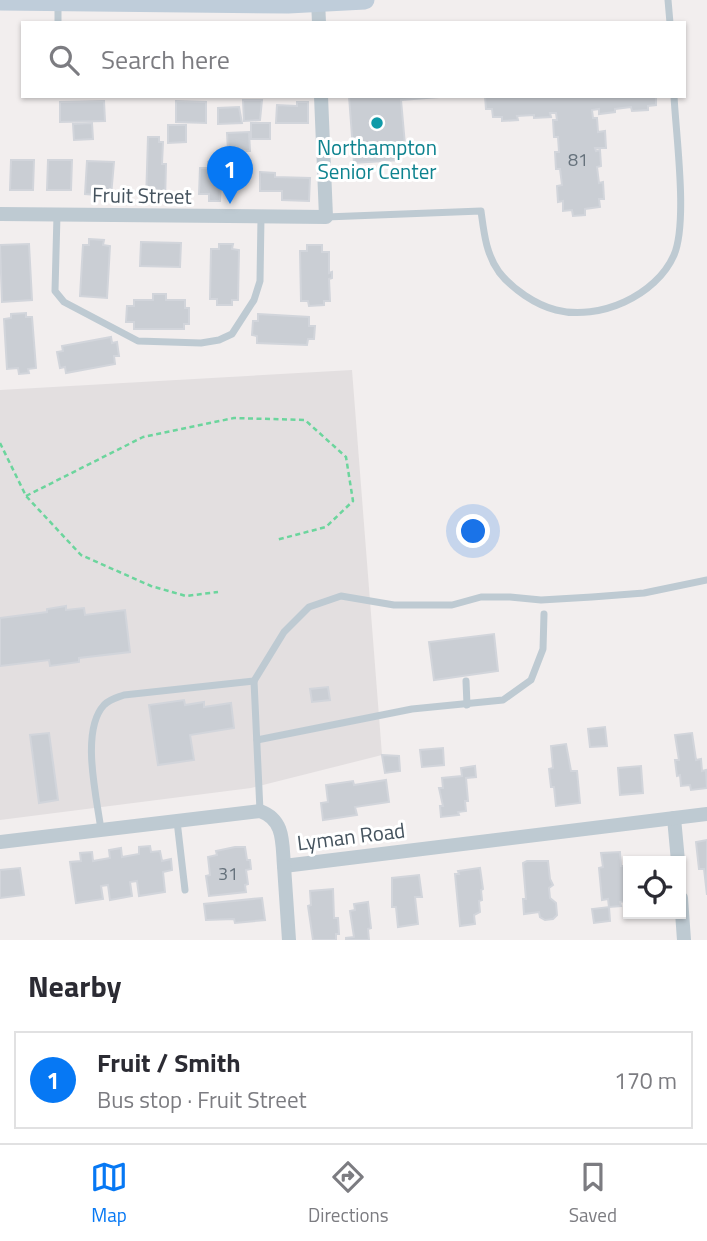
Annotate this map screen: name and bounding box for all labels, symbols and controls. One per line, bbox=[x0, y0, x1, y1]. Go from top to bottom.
search box bbox=[21, 21, 686, 98]
text: Search here bbox=[101, 40, 230, 79]
icon: search bbox=[45, 41, 83, 79]
marker: Northampton Senior Center bbox=[369, 115, 385, 131]
place label: Northampton Senior Center bbox=[317, 131, 437, 187]
pin: 1 bbox=[207, 146, 253, 204]
house number: 81 bbox=[568, 146, 588, 173]
street label: Fruit Street bbox=[92, 178, 193, 212]
your location bbox=[456, 514, 490, 548]
street label: Lyman Road bbox=[295, 813, 407, 859]
map controls bbox=[623, 856, 686, 919]
button: locate bbox=[623, 856, 686, 919]
house number: 31 bbox=[218, 860, 238, 887]
text: Nearby bbox=[28, 963, 121, 1009]
text: Fruit / Smith bbox=[97, 1043, 241, 1082]
text: 1 bbox=[47, 1063, 59, 1098]
text: 170 m bbox=[614, 1063, 677, 1098]
text: Bus stop · Fruit Street bbox=[97, 1082, 307, 1117]
tab: Map bbox=[90, 1158, 128, 1229]
tab: Directions bbox=[308, 1158, 389, 1229]
tab: Saved bbox=[569, 1158, 617, 1229]

